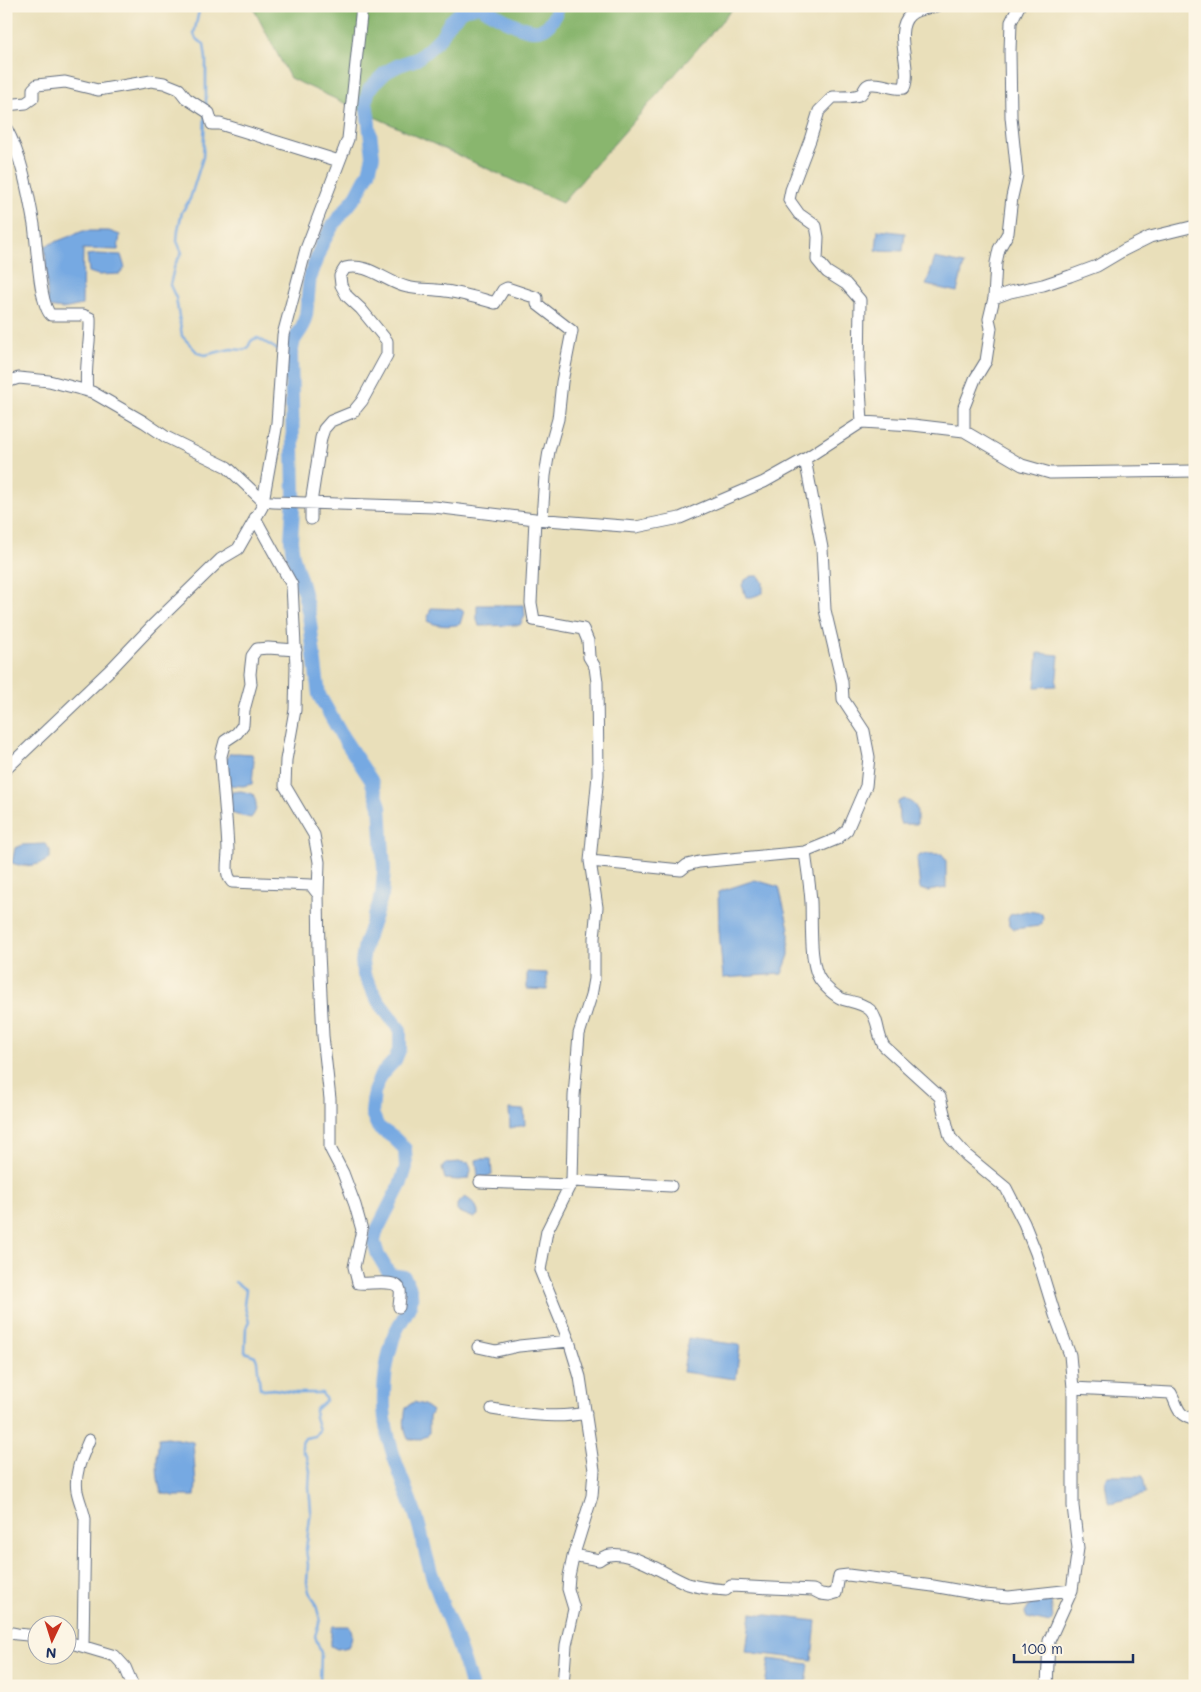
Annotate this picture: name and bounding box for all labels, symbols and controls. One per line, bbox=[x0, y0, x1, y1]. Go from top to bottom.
north arrow bbox=[28, 1614, 78, 1664]
scale bar bbox=[1014, 1632, 1132, 1664]
text: 100 m bbox=[1021, 1638, 1063, 1658]
text: N bbox=[45, 1644, 57, 1663]

